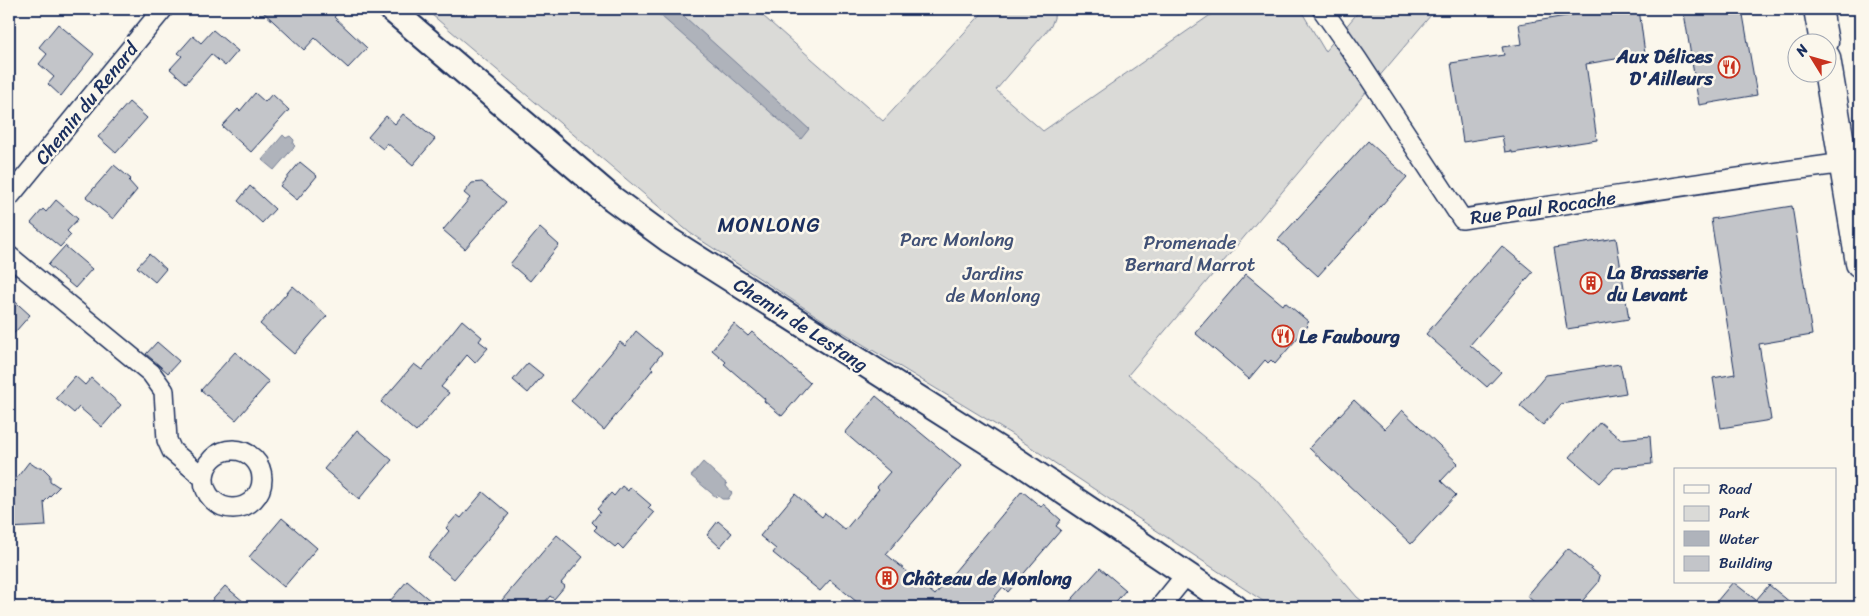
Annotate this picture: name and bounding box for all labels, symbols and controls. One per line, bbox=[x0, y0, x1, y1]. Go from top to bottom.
north arrow bbox=[1786, 32, 1836, 82]
street label: Chemin du Renard bbox=[26, 33, 148, 172]
text: N bbox=[1789, 39, 1815, 63]
place label: Aux Délices D'Ailleurs bbox=[1616, 40, 1714, 95]
restaurant icon: Aux Délices D'Ailleurs bbox=[1717, 55, 1741, 79]
street label: Rue Paul Rocache bbox=[1468, 181, 1618, 234]
district label: MONLONG bbox=[717, 206, 821, 244]
park label: Parc Monlong bbox=[900, 223, 1014, 256]
park label: Promenade Bernard Marrot bbox=[1125, 226, 1255, 281]
place label: La Brasserie du Levant bbox=[1607, 256, 1708, 311]
park label: Jardins de Monlong bbox=[946, 257, 1041, 312]
street label: Chemin de Lestang bbox=[727, 268, 875, 381]
building icon: La Brasserie du Levant bbox=[1579, 271, 1603, 295]
place label: Le Faubourg bbox=[1299, 320, 1401, 353]
restaurant icon: Le Faubourg bbox=[1271, 324, 1295, 348]
legend bbox=[1674, 468, 1836, 584]
text: Road bbox=[1719, 476, 1752, 502]
text: Park bbox=[1719, 500, 1750, 526]
text: Water bbox=[1719, 526, 1759, 552]
text: Building bbox=[1719, 550, 1773, 576]
place label: Château de Monlong bbox=[902, 562, 1072, 595]
building icon: Château de Monlong bbox=[875, 566, 899, 590]

